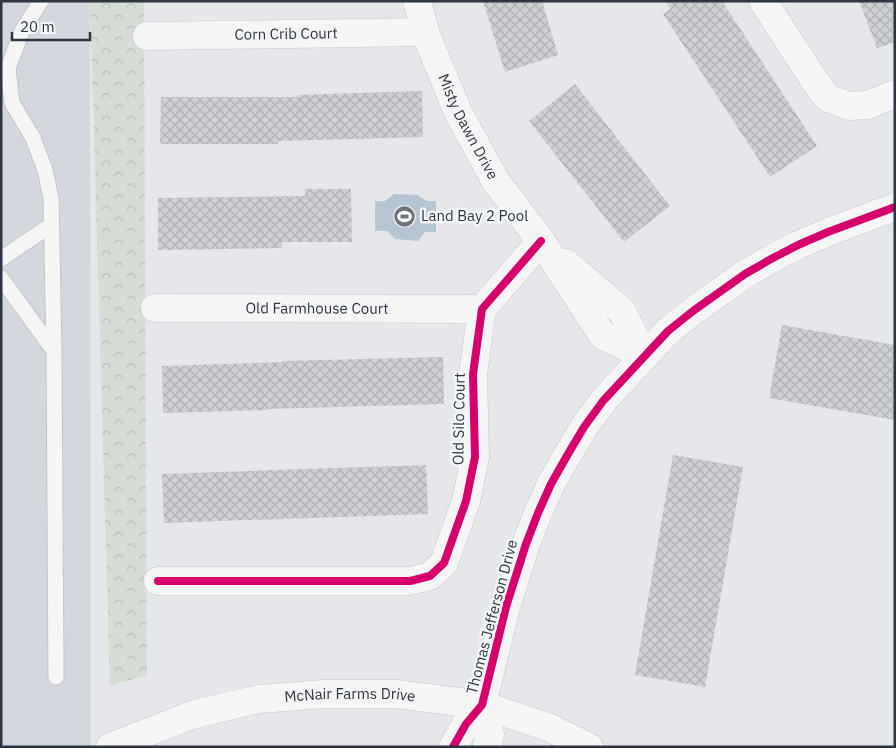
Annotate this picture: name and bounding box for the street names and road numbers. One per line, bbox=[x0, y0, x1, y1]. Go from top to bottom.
street label: Corn Crib Court bbox=[234, 23, 338, 44]
street label: Misty Dawn Drive bbox=[434, 71, 503, 183]
street label: Old Farmhouse Court bbox=[245, 298, 389, 318]
street label: Old Silo Court bbox=[448, 373, 469, 465]
street label: Thomas Jefferson Drive bbox=[462, 537, 521, 696]
street label: McNair Farms Drive bbox=[284, 684, 417, 706]

